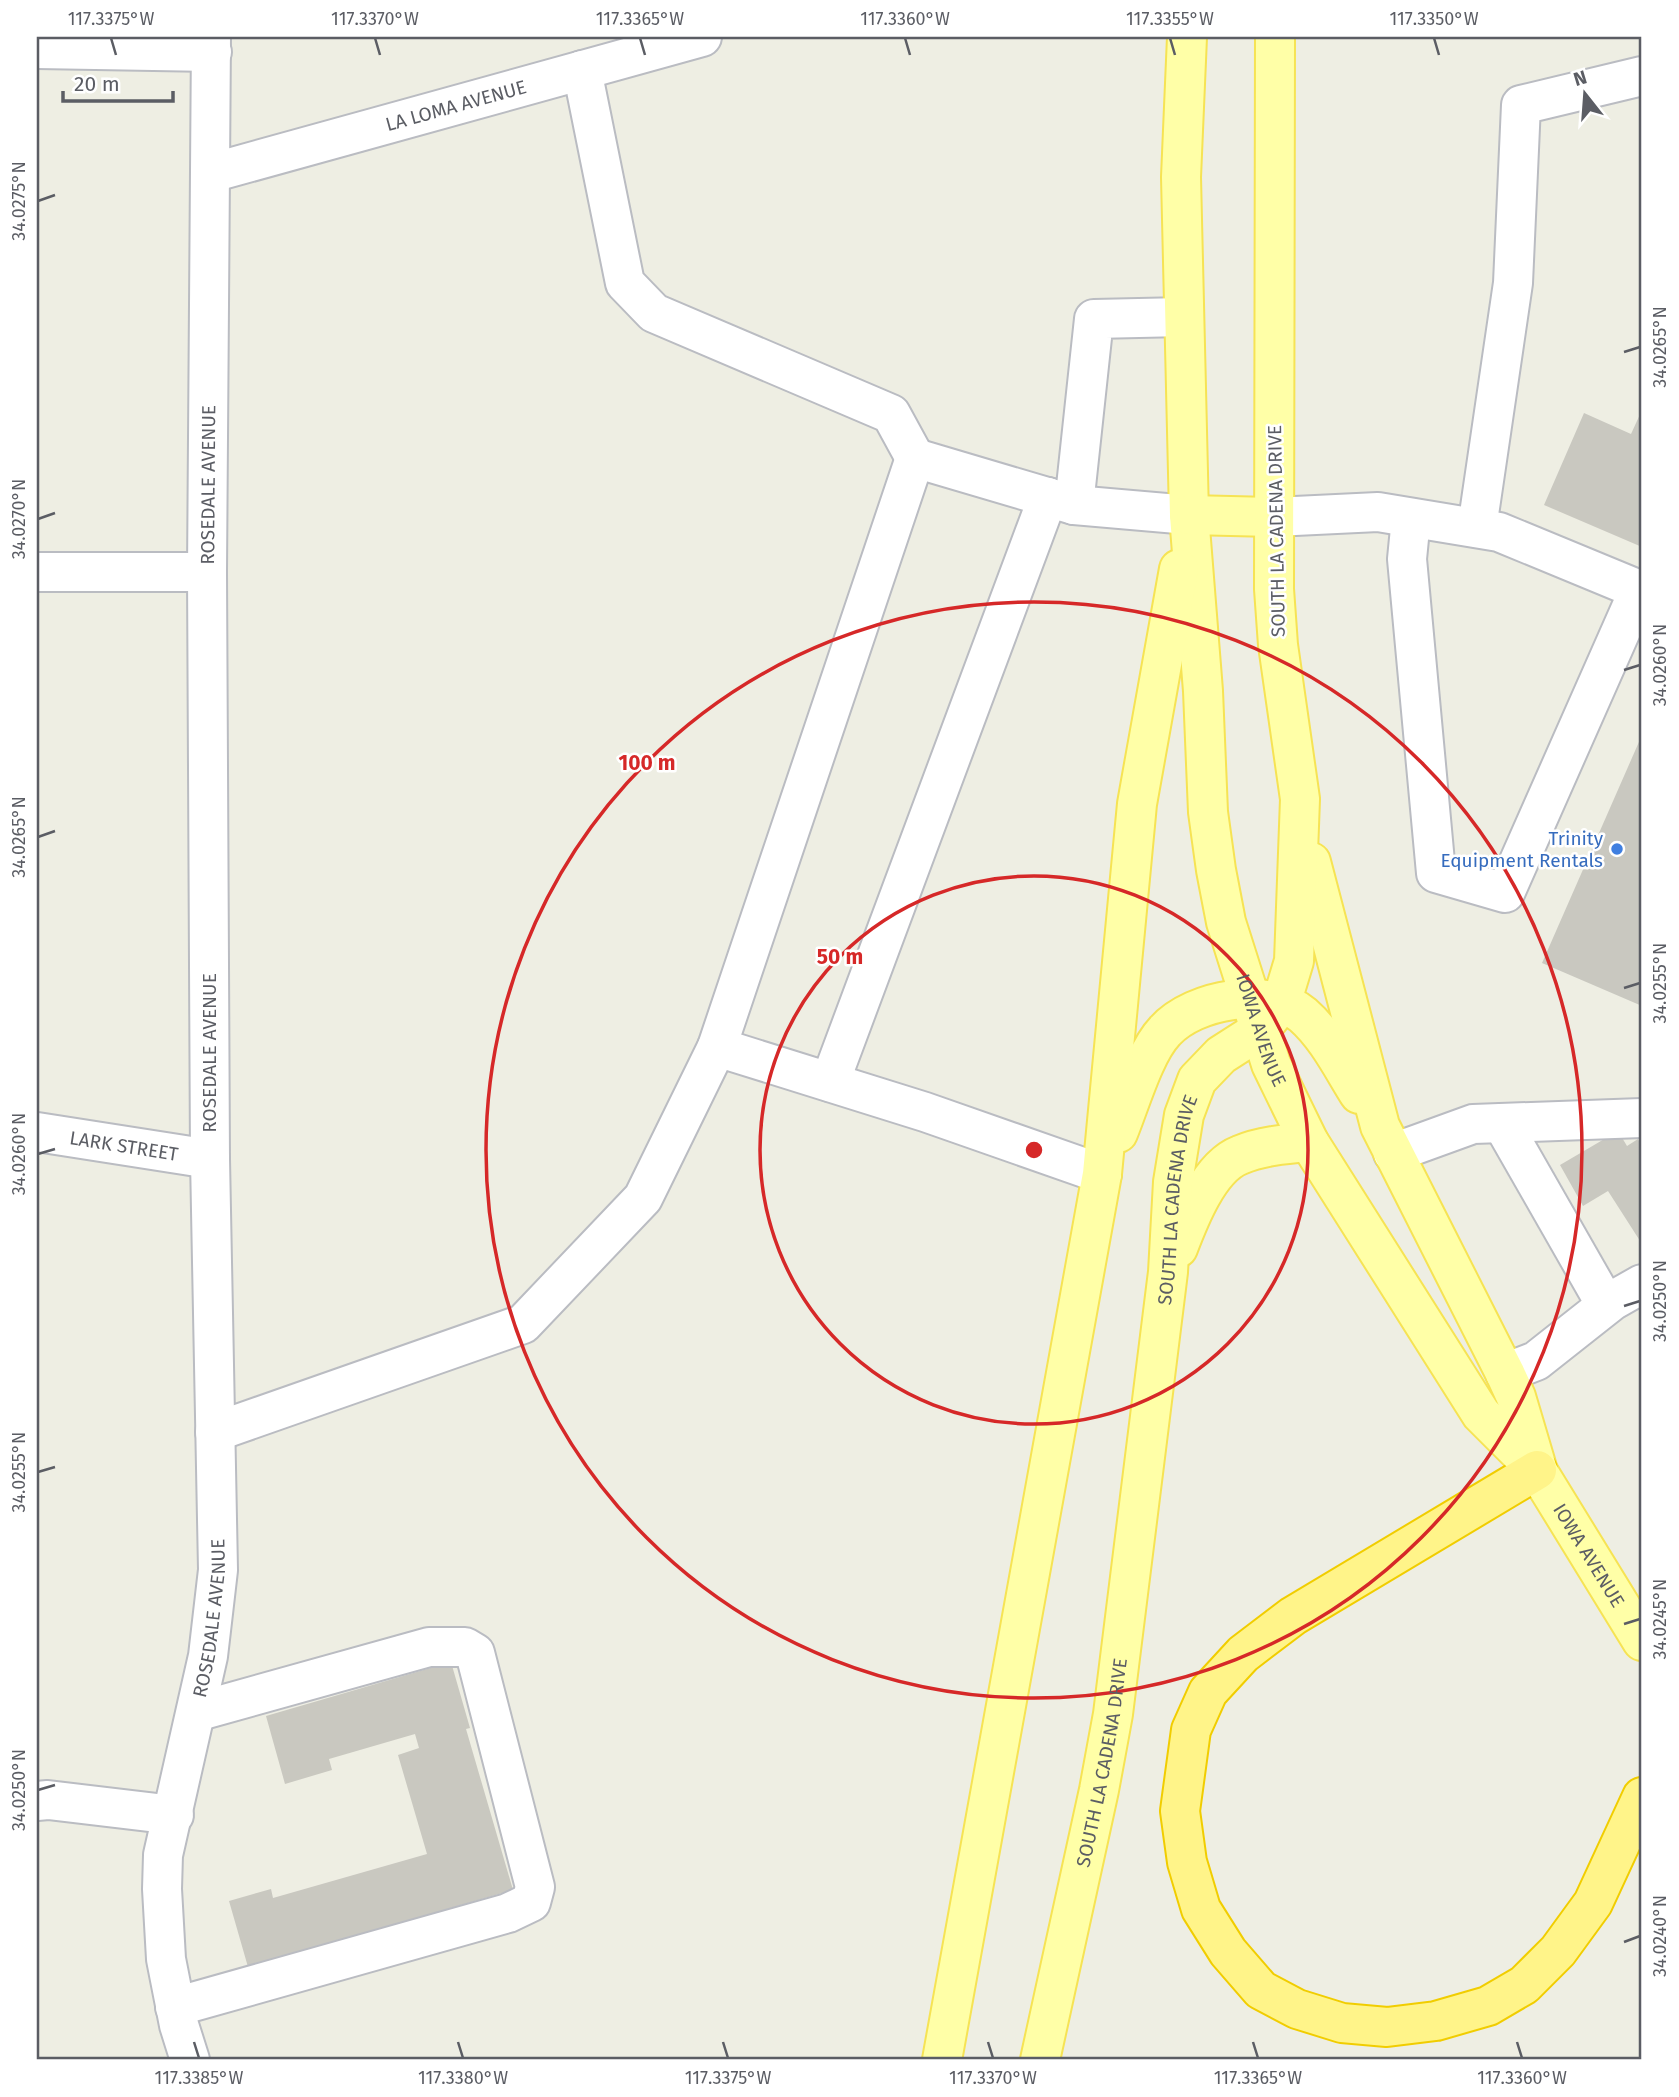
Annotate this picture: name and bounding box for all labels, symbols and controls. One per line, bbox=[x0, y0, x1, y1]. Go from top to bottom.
text: 117.3375°W bbox=[68, 8, 154, 30]
text: 117.3370°W bbox=[331, 8, 419, 30]
text: 117.3365°W bbox=[596, 8, 684, 30]
text: 117.3360°W bbox=[860, 8, 950, 30]
text: 117.3355°W bbox=[1126, 8, 1214, 30]
text: 117.3350°W bbox=[1389, 8, 1479, 30]
scale bar bbox=[63, 60, 173, 104]
north arrow bbox=[1550, 60, 1620, 130]
text: N bbox=[1571, 65, 1590, 91]
text: 20 m bbox=[74, 71, 120, 97]
street label: LA LOMA AVENUE bbox=[383, 75, 529, 136]
text: 34.0275°N bbox=[8, 161, 30, 241]
text: 34.0265°N bbox=[1649, 306, 1671, 388]
street label: ROSEDALE AVENUE bbox=[196, 405, 220, 565]
street label: SOUTH LA CADENA DRIVE bbox=[1263, 425, 1290, 637]
text: 34.0270°N bbox=[8, 479, 30, 559]
text: 34.0260°N bbox=[1649, 624, 1671, 706]
text: 100 m bbox=[618, 750, 676, 776]
text: 34.0265°N bbox=[8, 796, 30, 878]
place label: Trinity Equipment Rentals bbox=[1440, 827, 1604, 872]
marker: Trinity Equipment Rentals bbox=[1609, 841, 1625, 857]
text: 34.0255°N bbox=[1649, 943, 1671, 1023]
text: 50 m bbox=[817, 944, 863, 970]
street label: IOWA AVENUE bbox=[1231, 971, 1291, 1090]
street label: ROSEDALE AVENUE bbox=[198, 973, 221, 1133]
street label: SOUTH LA CADENA DRIVE bbox=[1153, 1091, 1203, 1306]
text: 34.0260°N bbox=[8, 1113, 30, 1195]
street label: LARK STREET bbox=[68, 1126, 180, 1166]
centre of rings bbox=[1022, 1138, 1046, 1162]
text: 34.0250°N bbox=[1649, 1260, 1671, 1342]
text: 34.0255°N bbox=[8, 1432, 30, 1512]
street label: IOWA AVENUE bbox=[1548, 1499, 1629, 1611]
street label: ROSEDALE AVENUE bbox=[188, 1539, 230, 1700]
text: 34.0245°N bbox=[1649, 1579, 1671, 1659]
street label: SOUTH LA CADENA DRIVE bbox=[1071, 1657, 1132, 1869]
text: 34.0250°N bbox=[8, 1749, 30, 1831]
text: 34.0240°N bbox=[1649, 1895, 1671, 1977]
text: 117.3385°W bbox=[155, 2067, 244, 2089]
text: 117.3380°W bbox=[418, 2067, 508, 2089]
text: 117.3375°W bbox=[685, 2067, 771, 2089]
text: 117.3370°W bbox=[949, 2067, 1037, 2089]
text: 117.3365°W bbox=[1214, 2067, 1302, 2089]
text: 117.3360°W bbox=[1477, 2067, 1567, 2089]

